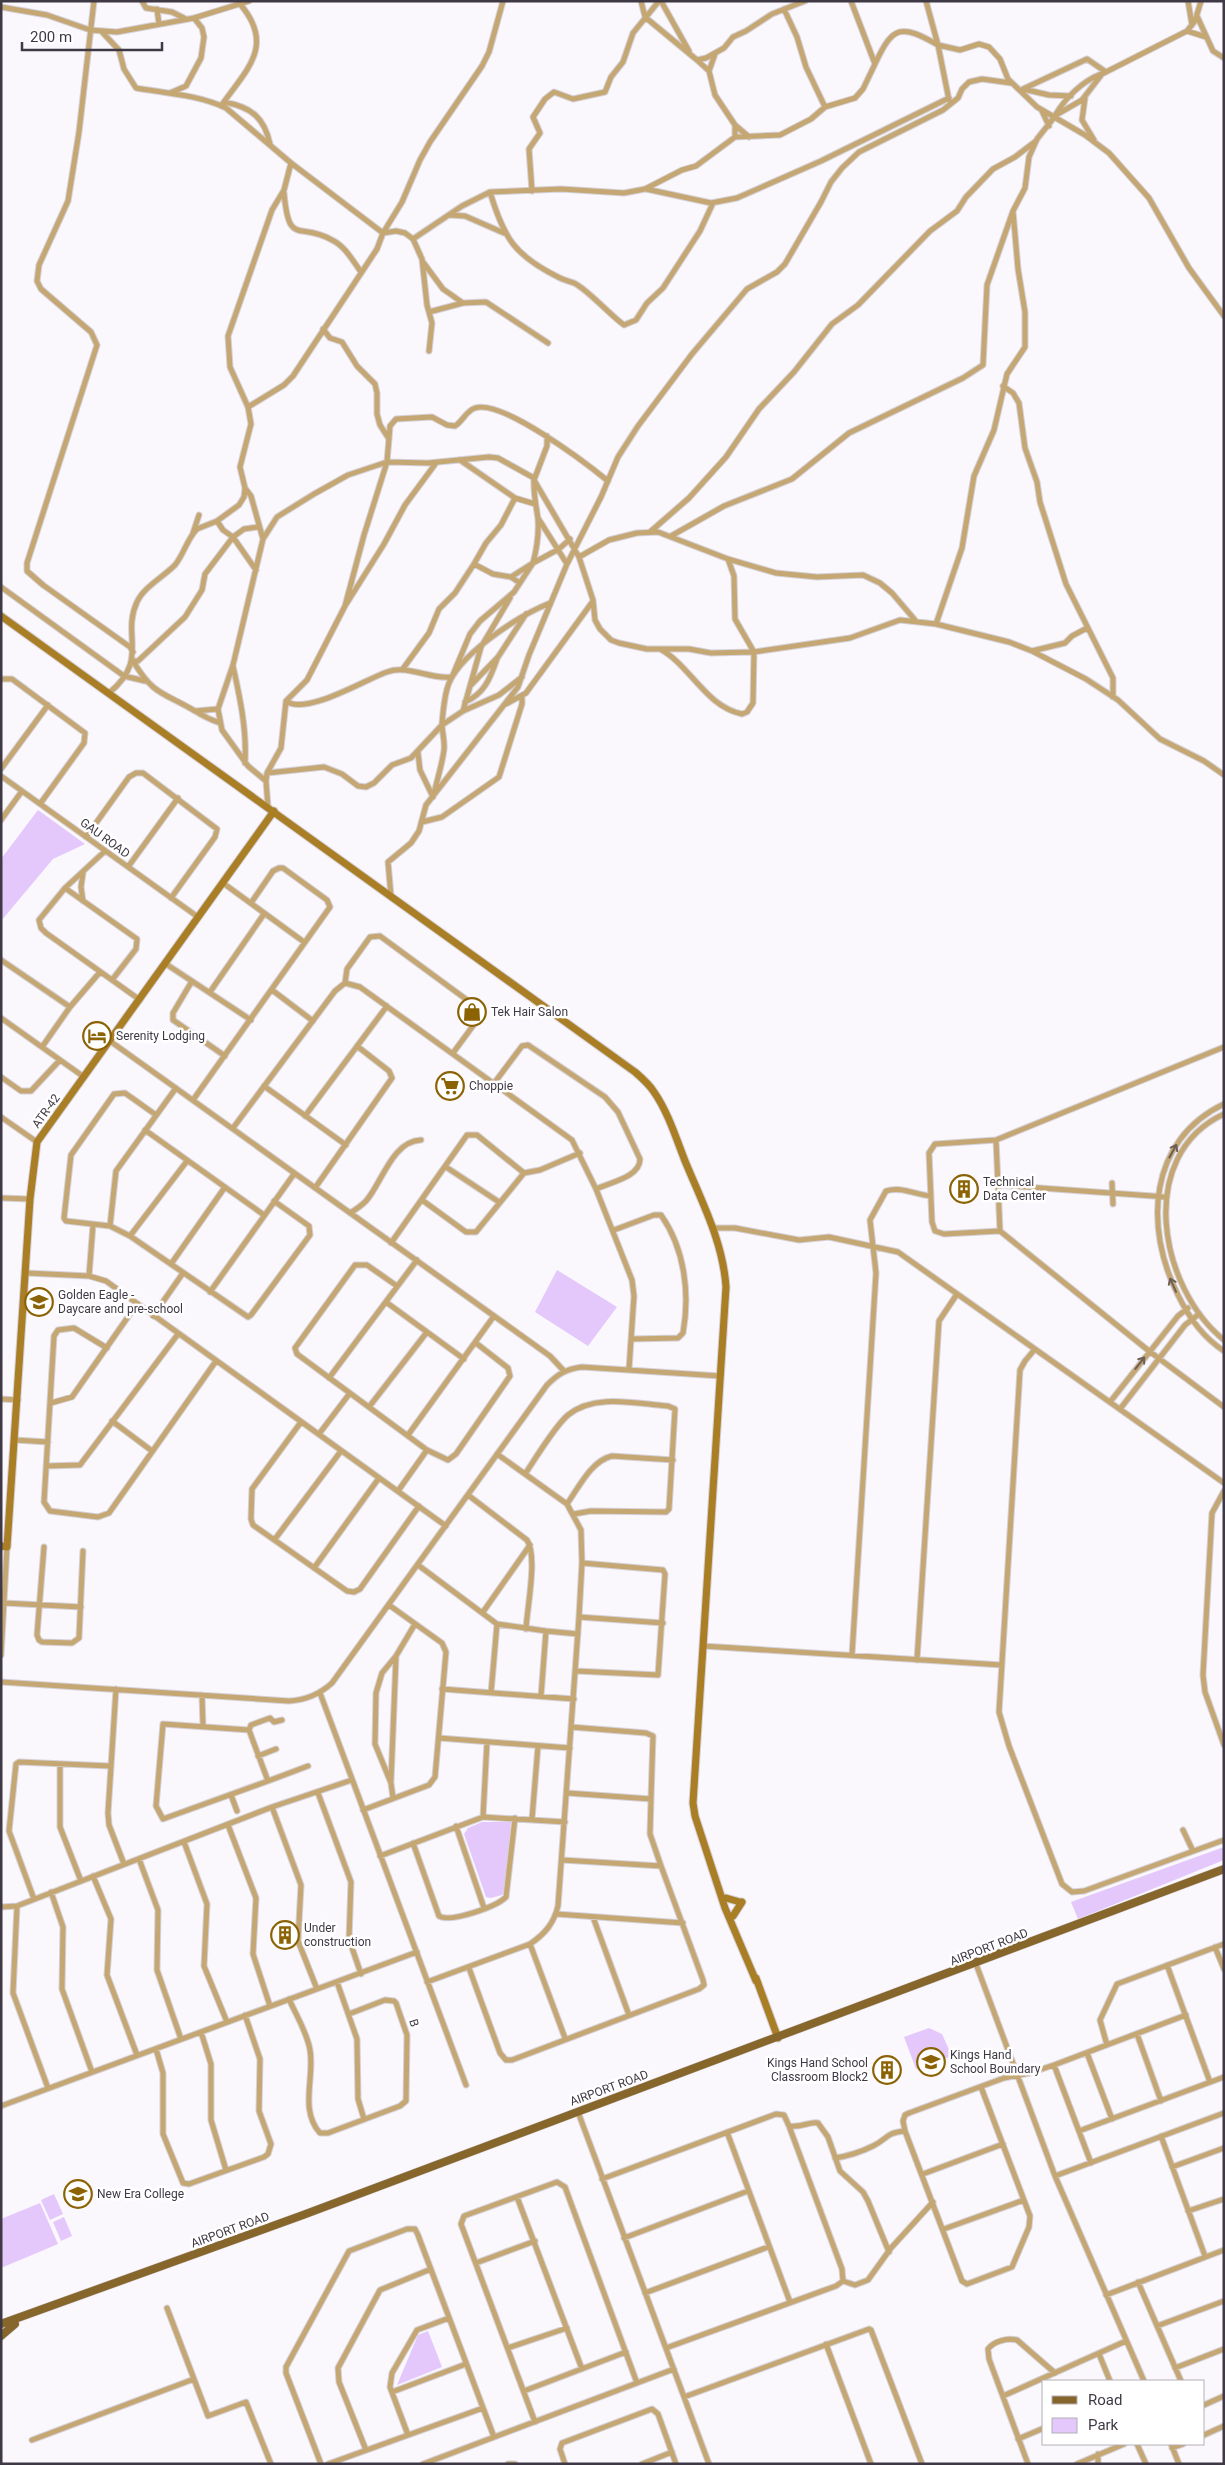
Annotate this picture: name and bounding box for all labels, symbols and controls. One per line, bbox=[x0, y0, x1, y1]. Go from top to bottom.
scale bar bbox=[22, 20, 162, 52]
text: 200 m bbox=[30, 28, 72, 46]
street label: GAU ROAD bbox=[77, 815, 133, 861]
shop icon: Tek Hair Salon bbox=[457, 997, 487, 1027]
place label: Tek Hair Salon bbox=[491, 1005, 568, 1019]
hotel icon: Serenity Lodging bbox=[82, 1021, 112, 1051]
place label: Serenity Lodging bbox=[116, 1029, 205, 1043]
supermarket icon: Choppie bbox=[435, 1071, 465, 1101]
place label: Choppie bbox=[469, 1079, 513, 1093]
street label: ATR-42 bbox=[29, 1091, 63, 1131]
one-way arrow bbox=[1169, 1144, 1179, 1158]
building icon: Technical Data Center bbox=[949, 1174, 979, 1204]
place label: Technical Data Center bbox=[983, 1175, 1046, 1203]
one-way arrow bbox=[1168, 1278, 1178, 1293]
school or university icon: Golden Eagle - Daycare and pre-school bbox=[24, 1287, 54, 1317]
place label: Golden Eagle - Daycare and pre-school bbox=[58, 1288, 183, 1316]
one-way arrow bbox=[1135, 1356, 1145, 1370]
building icon: Under construction bbox=[270, 1920, 300, 1950]
place label: Under construction bbox=[304, 1921, 371, 1949]
street label: AIRPORT ROAD bbox=[948, 1926, 1030, 1968]
street label: B bbox=[406, 2017, 422, 2029]
school or university icon: Kings Hand School Boundary bbox=[916, 2047, 946, 2077]
place label: Kings Hand School Boundary bbox=[950, 2048, 1041, 2076]
building icon: Kings Hand School Classroom Block2 bbox=[872, 2055, 902, 2085]
place label: Kings Hand School Classroom Block2 bbox=[767, 2056, 868, 2084]
street label: AIRPORT ROAD bbox=[568, 2067, 650, 2109]
school or university icon: New Era College bbox=[63, 2179, 93, 2209]
place label: New Era College bbox=[97, 2187, 184, 2201]
street label: AIRPORT ROAD bbox=[189, 2209, 271, 2251]
legend bbox=[1042, 2380, 1205, 2445]
text: Road bbox=[1088, 2391, 1122, 2409]
text: Park bbox=[1088, 2416, 1119, 2434]

